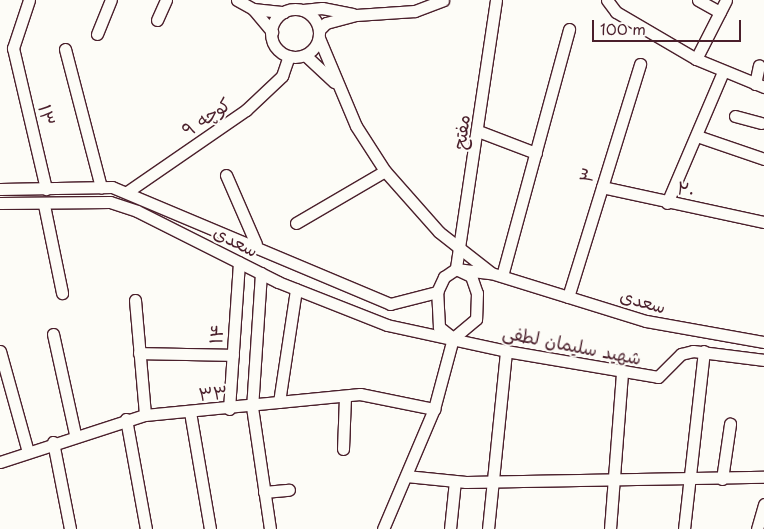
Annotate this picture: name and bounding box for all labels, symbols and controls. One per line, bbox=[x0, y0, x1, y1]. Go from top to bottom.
scale bar bbox=[594, 10, 743, 42]
text: 100 m bbox=[600, 17, 646, 40]
street label: کوچه ۹ bbox=[178, 93, 234, 141]
street label: ۱۳ bbox=[34, 102, 60, 128]
street label: مفتح bbox=[448, 113, 474, 151]
street label: ۳ bbox=[575, 165, 599, 185]
street label: ۲۰ bbox=[675, 176, 697, 202]
street label: سعدی bbox=[210, 221, 262, 261]
street label: سعدی bbox=[617, 284, 669, 318]
street label: شهید سلیمان لطفی bbox=[501, 321, 643, 369]
street label: ۱۴ bbox=[205, 323, 227, 345]
street label: ۳۳ bbox=[197, 381, 229, 405]

